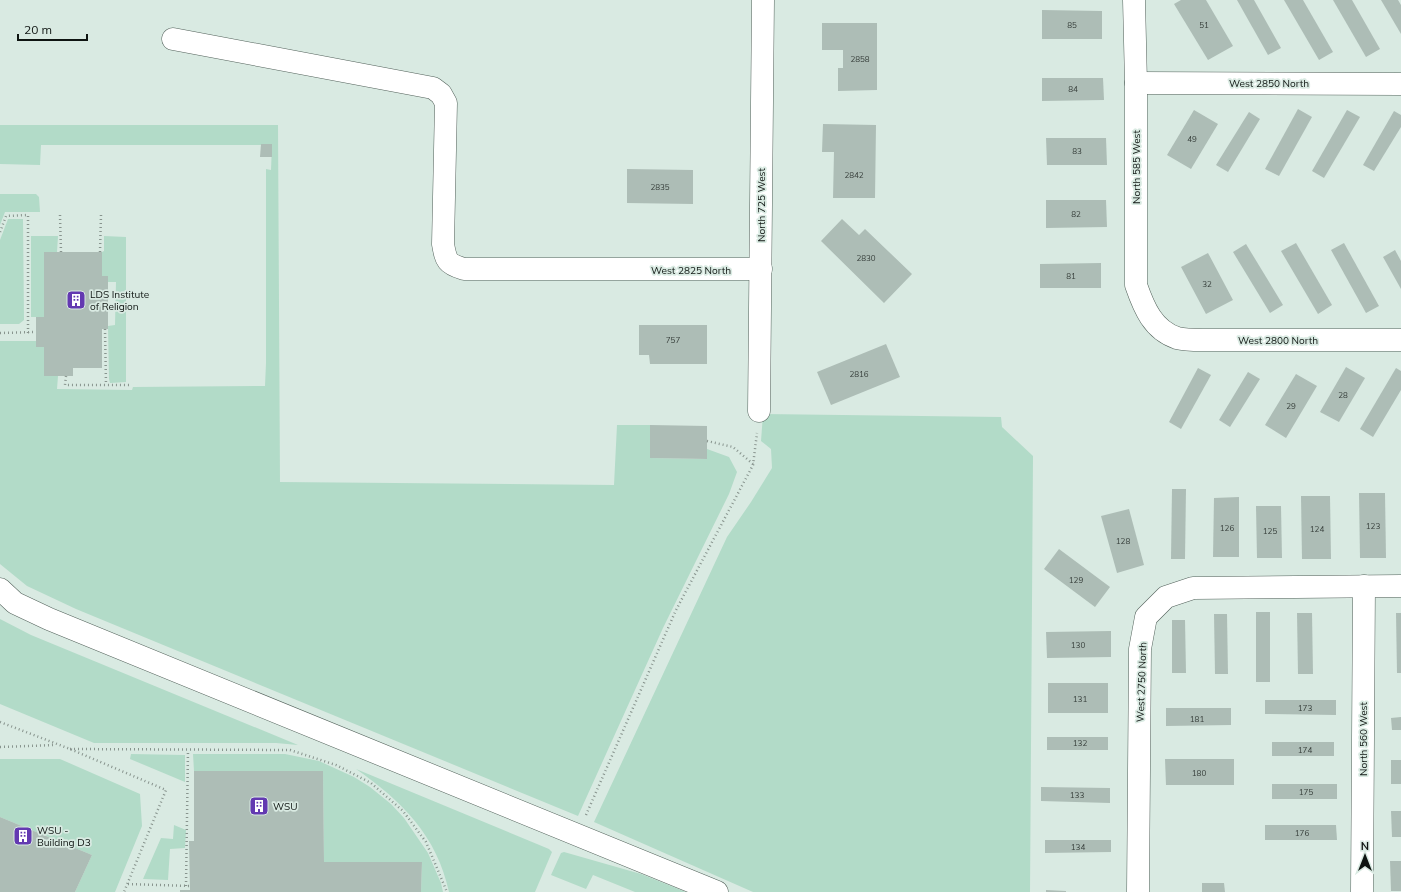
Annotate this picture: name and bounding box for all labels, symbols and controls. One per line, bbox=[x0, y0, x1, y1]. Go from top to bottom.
scale bar bbox=[18, 16, 87, 42]
house number: 85 bbox=[1067, 20, 1077, 30]
house number: 51 bbox=[1199, 20, 1209, 30]
text: 20 m bbox=[24, 22, 52, 37]
house number: 2858 bbox=[850, 54, 870, 64]
street label: West 2850 North bbox=[1229, 77, 1309, 90]
house number: 84 bbox=[1068, 84, 1078, 94]
street label: North 585 West bbox=[1130, 129, 1143, 204]
house number: 49 bbox=[1187, 134, 1197, 144]
house number: 83 bbox=[1072, 146, 1082, 156]
street label: North 725 West bbox=[755, 167, 768, 242]
house number: 2842 bbox=[844, 170, 864, 180]
house number: 2835 bbox=[650, 182, 670, 192]
house number: 82 bbox=[1071, 209, 1081, 219]
house number: 2830 bbox=[856, 253, 876, 263]
street label: West 2825 North bbox=[651, 264, 731, 277]
house number: 81 bbox=[1066, 271, 1076, 281]
house number: 32 bbox=[1202, 279, 1212, 289]
place label: LDS Institute of Religion bbox=[90, 288, 149, 313]
building icon: LDS Institute of Religion bbox=[65, 289, 87, 311]
street label: West 2800 North bbox=[1238, 334, 1318, 347]
house number: 757 bbox=[666, 335, 680, 345]
house number: 2816 bbox=[849, 369, 869, 379]
house number: 28 bbox=[1338, 390, 1348, 400]
house number: 29 bbox=[1286, 401, 1296, 411]
house number: 123 bbox=[1366, 521, 1380, 531]
house number: 126 bbox=[1220, 523, 1234, 533]
house number: 124 bbox=[1310, 524, 1324, 534]
house number: 125 bbox=[1263, 526, 1277, 536]
house number: 128 bbox=[1116, 536, 1130, 546]
house number: 129 bbox=[1069, 575, 1083, 585]
house number: 130 bbox=[1071, 640, 1085, 650]
street label: West 2750 North bbox=[1134, 642, 1149, 722]
house number: 131 bbox=[1073, 694, 1087, 704]
street label: North 560 West bbox=[1357, 701, 1370, 776]
house number: 173 bbox=[1298, 703, 1312, 713]
house number: 181 bbox=[1190, 714, 1204, 724]
house number: 132 bbox=[1073, 738, 1087, 748]
house number: 174 bbox=[1298, 745, 1312, 755]
house number: 180 bbox=[1192, 768, 1206, 778]
house number: 175 bbox=[1299, 787, 1313, 797]
house number: 133 bbox=[1070, 790, 1084, 800]
building icon: WSU bbox=[248, 795, 270, 817]
place label: WSU bbox=[273, 800, 298, 813]
place label: WSU - Building D3 bbox=[37, 824, 91, 849]
building icon: WSU - Building D3 bbox=[12, 825, 34, 847]
house number: 176 bbox=[1295, 828, 1309, 838]
north arrow bbox=[1345, 836, 1385, 876]
text: N bbox=[1361, 839, 1369, 853]
house number: 134 bbox=[1071, 842, 1085, 852]

